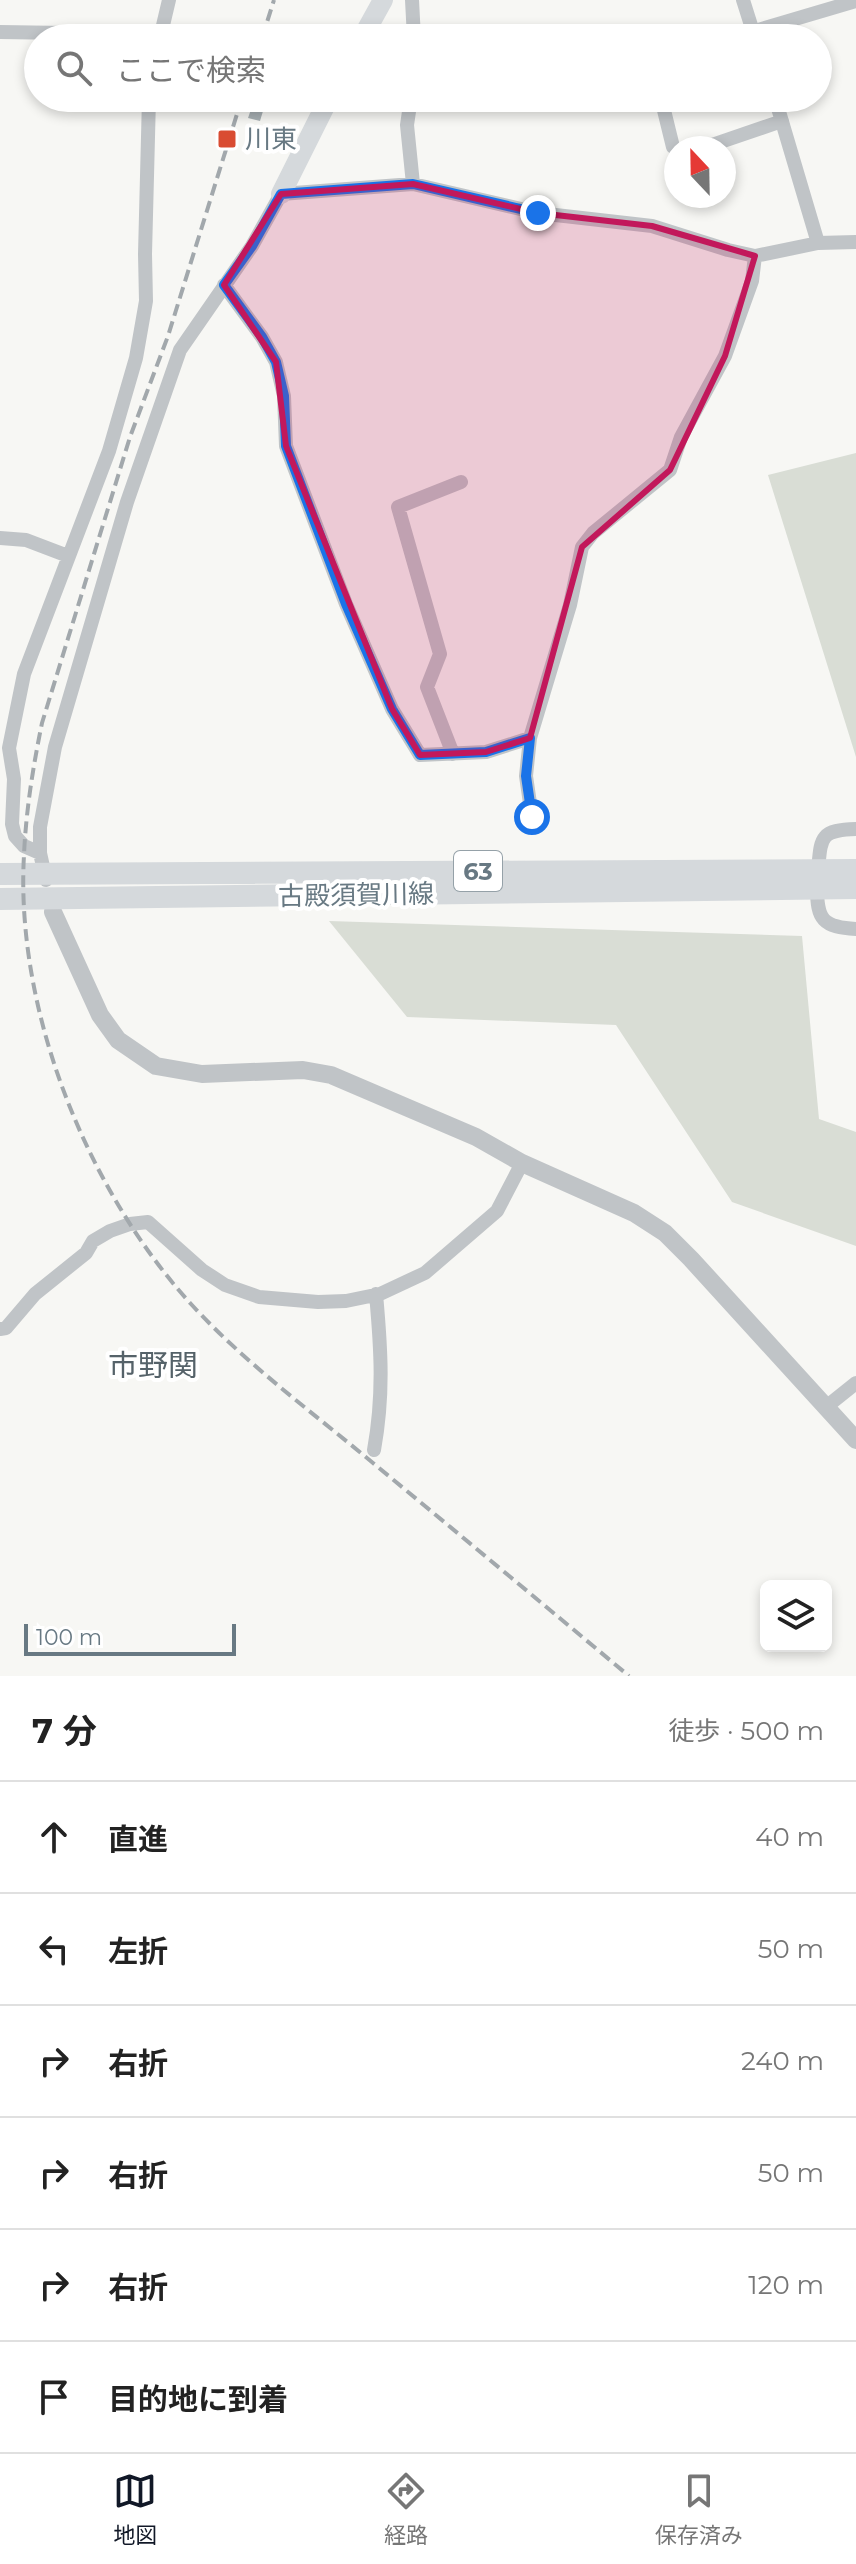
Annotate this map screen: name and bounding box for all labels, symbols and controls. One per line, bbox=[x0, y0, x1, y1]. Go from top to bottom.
search box bbox=[24, 24, 832, 112]
icon: search bbox=[52, 46, 96, 90]
text: ここで検索 bbox=[116, 52, 266, 89]
place label: 川東 bbox=[245, 123, 297, 155]
marker: 川東 bbox=[216, 128, 238, 150]
north arrow bbox=[664, 136, 736, 208]
route end bbox=[520, 195, 556, 231]
route start bbox=[514, 799, 550, 835]
road number: 63 bbox=[454, 851, 502, 891]
street label: 古殿須賀川線 bbox=[278, 878, 434, 912]
district label: 市野関 bbox=[108, 1347, 198, 1384]
map controls bbox=[760, 1580, 832, 1652]
button: layers bbox=[760, 1580, 832, 1652]
scale bar bbox=[24, 1620, 236, 1656]
text: 100 m bbox=[36, 1624, 102, 1651]
text: 7 分 bbox=[32, 1710, 97, 1752]
text: 徒歩 · 500 m bbox=[668, 1715, 824, 1747]
icon: ahead bbox=[32, 1815, 76, 1859]
text: 直進 bbox=[108, 1821, 168, 1858]
text: 40 m bbox=[755, 1821, 824, 1853]
icon: left bbox=[32, 1927, 76, 1971]
text: 左折 bbox=[108, 1933, 168, 1970]
text: 50 m bbox=[758, 1933, 824, 1965]
icon: right bbox=[32, 2039, 76, 2083]
text: 右折 bbox=[108, 2045, 168, 2082]
text: 240 m bbox=[741, 2045, 824, 2077]
icon: right bbox=[32, 2151, 76, 2195]
text: 右折 bbox=[108, 2157, 168, 2194]
text: 50 m bbox=[758, 2157, 824, 2189]
icon: right bbox=[32, 2263, 76, 2307]
text: 右折 bbox=[108, 2269, 168, 2306]
text: 120 m bbox=[748, 2269, 824, 2301]
icon: arrive bbox=[32, 2375, 76, 2419]
text: 目的地に到着 bbox=[108, 2381, 288, 2418]
tab: 地図 bbox=[113, 2469, 157, 2549]
tab: 経路 bbox=[384, 2469, 428, 2549]
tab: 保存済み bbox=[655, 2469, 743, 2549]

